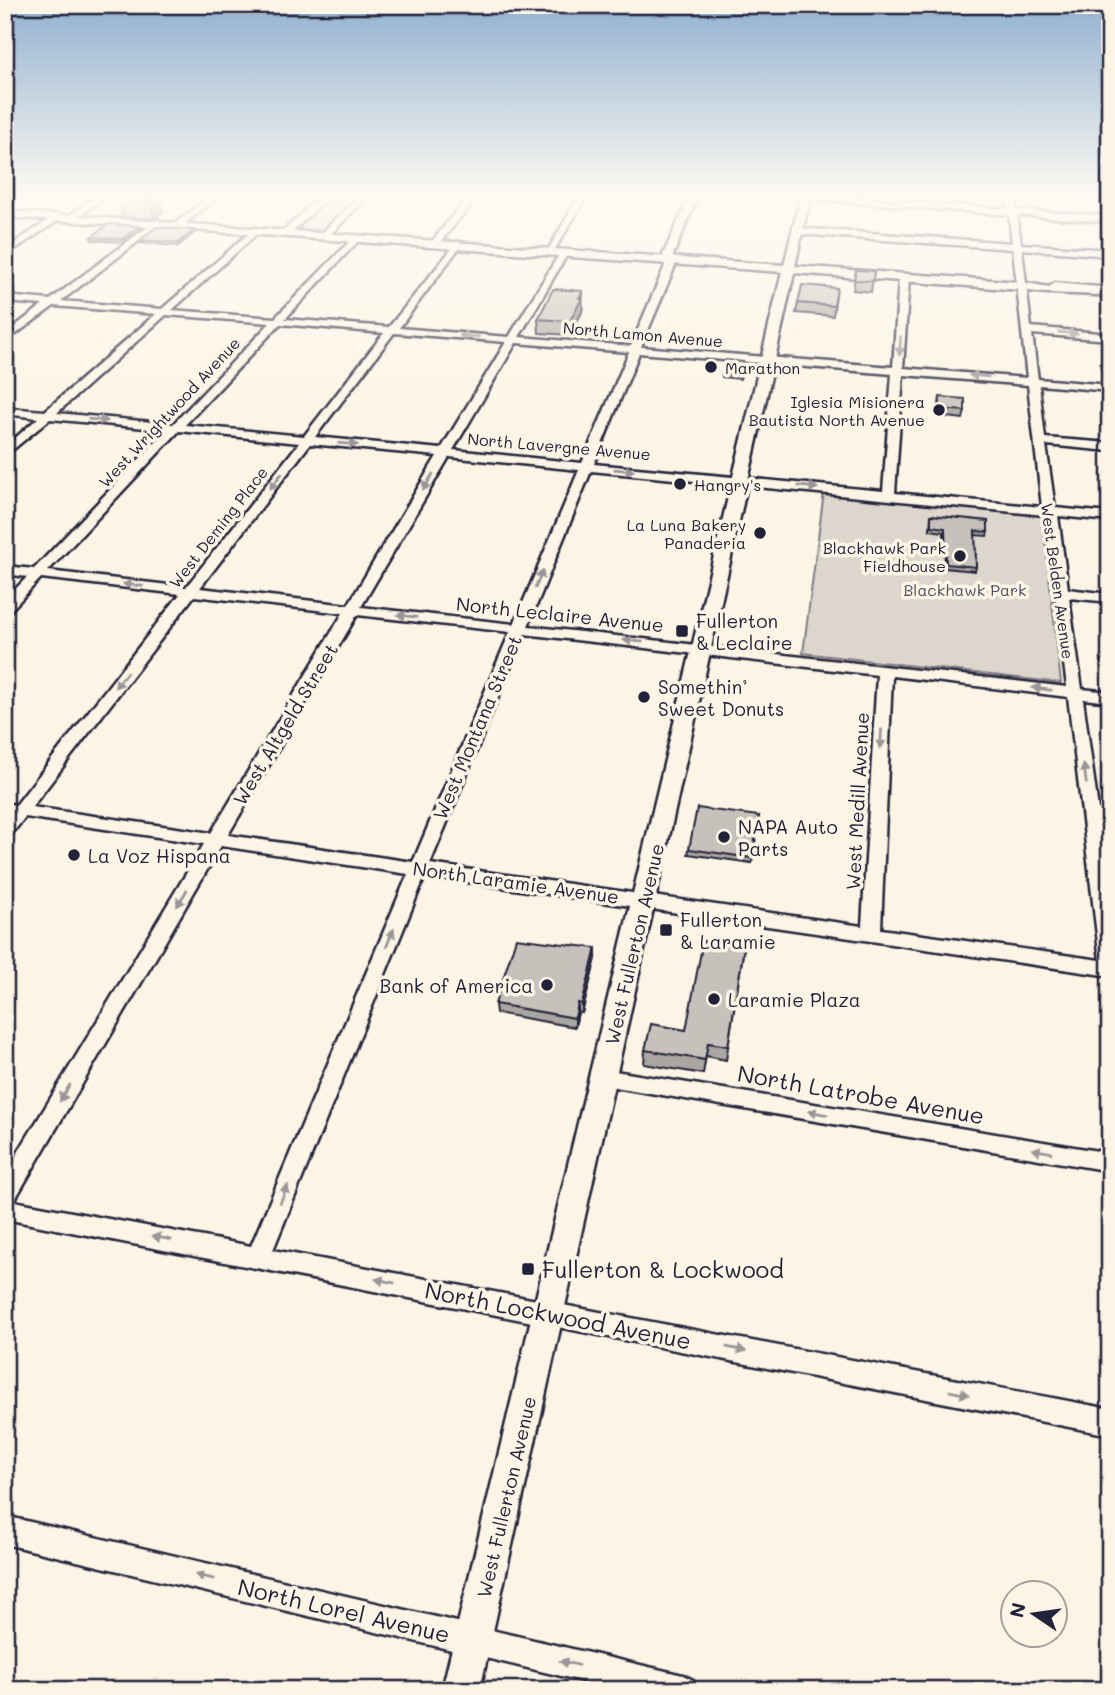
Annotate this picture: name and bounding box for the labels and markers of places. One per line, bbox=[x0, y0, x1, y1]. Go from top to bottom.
place label: Marathon bbox=[725, 357, 800, 378]
marker: Marathon bbox=[703, 359, 719, 375]
place label: Iglesia Misionera Bautista North Avenue bbox=[749, 391, 925, 430]
marker: Iglesia Misionera Bautista North Avenue bbox=[931, 402, 947, 418]
place label: Hangry's bbox=[694, 474, 761, 495]
marker: Hangry's bbox=[672, 476, 688, 492]
place label: La Luna Bakery Panaderia bbox=[627, 514, 746, 553]
marker: La Luna Bakery Panaderia bbox=[752, 525, 768, 541]
place label: Blackhawk Park Fieldhouse bbox=[823, 537, 946, 576]
marker: Blackhawk Park Fieldhouse bbox=[952, 548, 968, 564]
place label: Fullerton & Leclaire bbox=[696, 608, 792, 655]
marker: Fullerton & Leclaire bbox=[674, 623, 690, 639]
place label: Somethin’ Sweet Donuts bbox=[658, 674, 784, 721]
marker: Somethin’ Sweet Donuts bbox=[636, 689, 652, 705]
place label: NAPA Auto Parts bbox=[738, 814, 838, 861]
marker: NAPA Auto Parts bbox=[716, 829, 732, 845]
place label: La Voz Hispana bbox=[88, 843, 231, 868]
marker: La Voz Hispana bbox=[66, 847, 82, 863]
place label: Fullerton & Laramie bbox=[680, 907, 776, 954]
marker: Fullerton & Laramie bbox=[658, 922, 674, 938]
place label: Bank of America bbox=[380, 973, 533, 998]
marker: Bank of America bbox=[539, 977, 555, 993]
place label: Laramie Plaza bbox=[728, 987, 861, 1012]
marker: Laramie Plaza bbox=[706, 991, 722, 1007]
place label: Fullerton & Lockwood bbox=[542, 1254, 784, 1284]
marker: Fullerton & Lockwood bbox=[520, 1261, 536, 1277]

